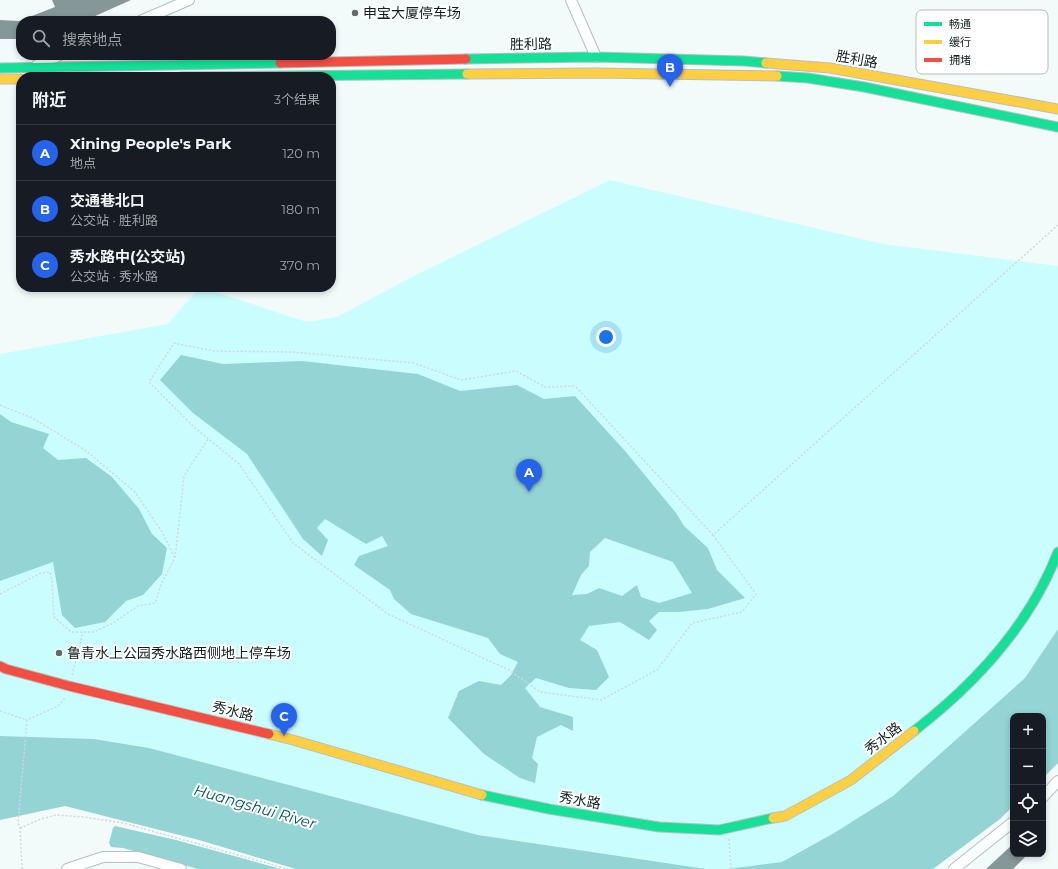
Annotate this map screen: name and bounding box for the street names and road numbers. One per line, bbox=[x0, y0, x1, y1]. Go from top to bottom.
street label: 胜利路 bbox=[510, 35, 552, 53]
street label: 胜利路 bbox=[835, 46, 879, 72]
street label: 秀水路 bbox=[210, 697, 256, 725]
street label: 秀水路 bbox=[861, 718, 905, 758]
street label: 秀水路 bbox=[558, 787, 602, 813]

